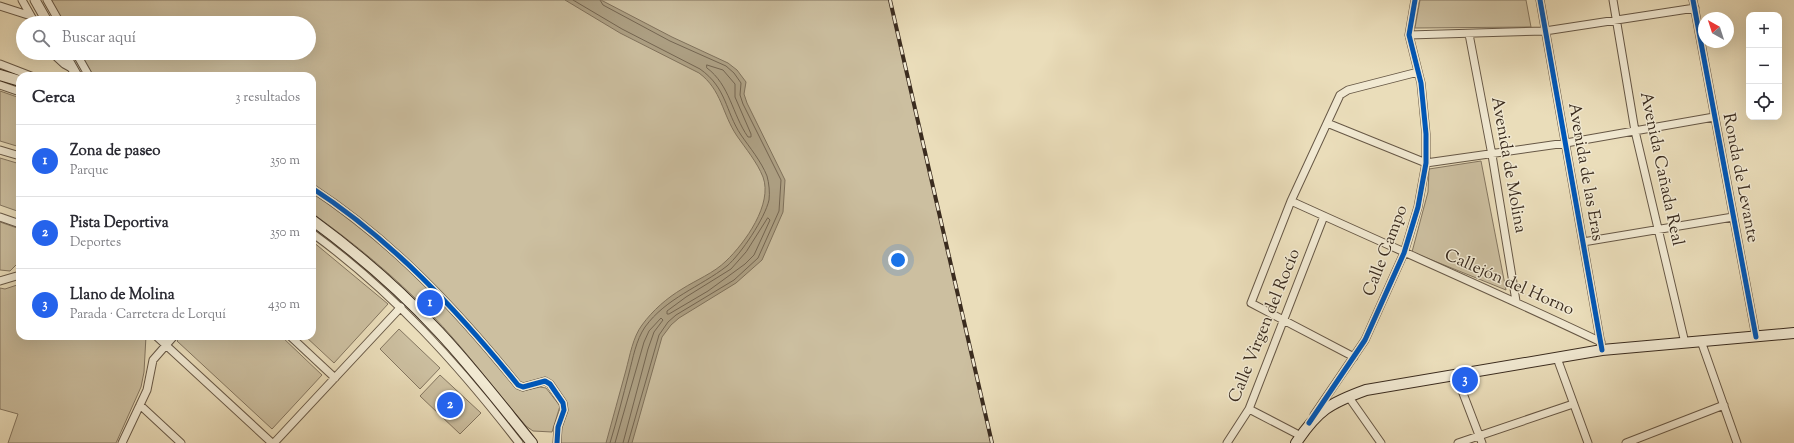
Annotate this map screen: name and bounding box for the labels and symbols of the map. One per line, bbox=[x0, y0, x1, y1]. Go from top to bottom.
north arrow bbox=[1698, 12, 1734, 48]
street label: Avenida Cañada Real bbox=[1633, 90, 1689, 249]
street label: Avenida de Molina bbox=[1484, 95, 1532, 235]
street label: Avenida de las Eras bbox=[1561, 101, 1609, 243]
street label: Ronda de Levante bbox=[1716, 111, 1764, 245]
street label: Calle Campo bbox=[1358, 202, 1414, 300]
street label: Callejón del Horno bbox=[1440, 244, 1578, 322]
street label: Calle Virgen del Rocío bbox=[1223, 245, 1307, 407]
your location bbox=[888, 250, 908, 270]
pin: 1 bbox=[417, 288, 443, 318]
pin: 3 bbox=[1452, 365, 1478, 395]
pin: 2 bbox=[437, 390, 463, 420]

